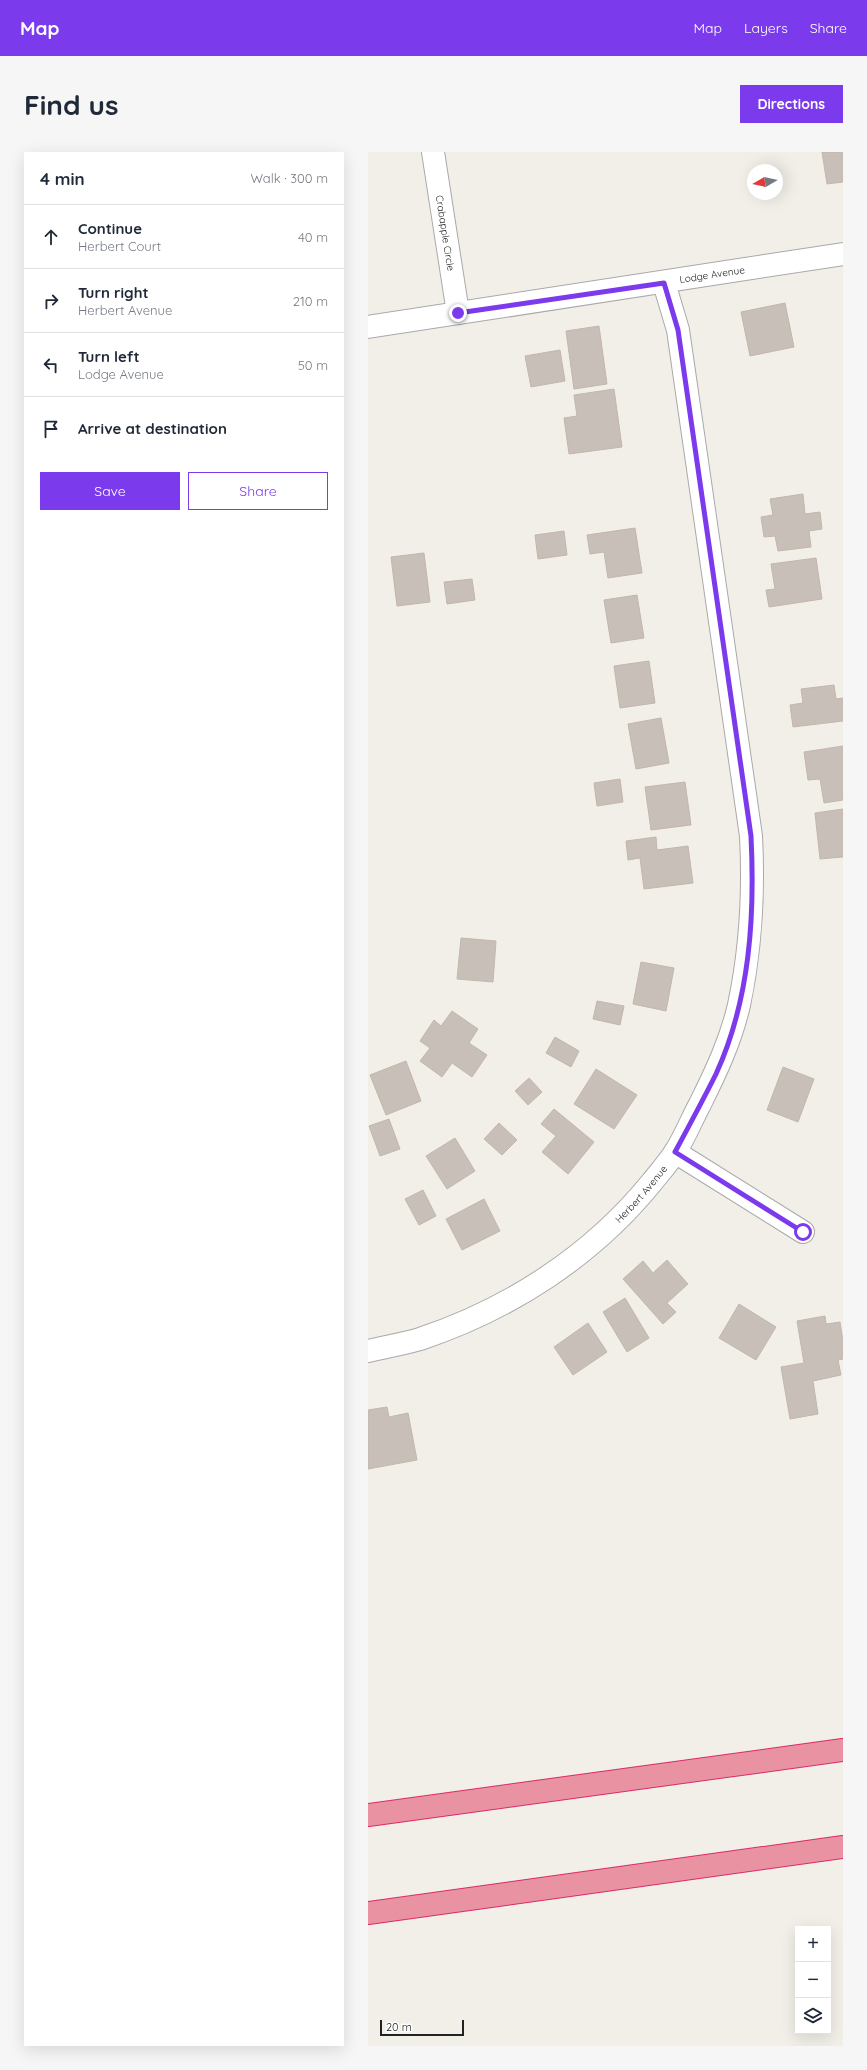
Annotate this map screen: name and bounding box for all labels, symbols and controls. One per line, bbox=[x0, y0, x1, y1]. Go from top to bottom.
text: Map bbox=[20, 16, 59, 40]
text: Map bbox=[693, 19, 722, 37]
text: Layers bbox=[744, 19, 788, 37]
text: Share bbox=[810, 19, 847, 37]
button: Directions bbox=[740, 85, 843, 123]
text: Find us bbox=[24, 87, 118, 122]
north arrow bbox=[747, 164, 783, 200]
text: 4 min bbox=[40, 168, 85, 189]
text: Walk · 300 m bbox=[250, 170, 328, 186]
street label: Crabapple Circle bbox=[433, 194, 458, 272]
text: Continue bbox=[78, 219, 142, 238]
icon: ahead bbox=[40, 226, 62, 248]
text: 40 m bbox=[298, 229, 328, 245]
text: Herbert Court bbox=[78, 238, 161, 254]
street label: Lodge Avenue bbox=[678, 263, 746, 286]
text: Turn right bbox=[78, 283, 149, 302]
icon: right bbox=[40, 290, 62, 312]
text: 210 m bbox=[293, 293, 328, 309]
text: Herbert Avenue bbox=[78, 302, 172, 318]
route end bbox=[449, 304, 467, 322]
text: Turn left bbox=[78, 347, 140, 366]
icon: left bbox=[40, 354, 62, 376]
text: 50 m bbox=[298, 357, 328, 373]
text: Lodge Avenue bbox=[78, 366, 164, 382]
icon: arrive bbox=[40, 418, 62, 440]
text: Arrive at destination bbox=[78, 419, 227, 438]
button: Save bbox=[40, 472, 180, 510]
button: Share bbox=[188, 472, 328, 510]
street label: Herbert Avenue bbox=[612, 1162, 670, 1225]
route start bbox=[794, 1223, 812, 1241]
map controls bbox=[795, 1926, 831, 2034]
button: + bbox=[795, 1926, 831, 1962]
button: − bbox=[795, 1962, 831, 1998]
button: layers bbox=[795, 1998, 831, 2034]
scale bar bbox=[380, 2018, 464, 2037]
text: 20 m bbox=[386, 2020, 412, 2034]

